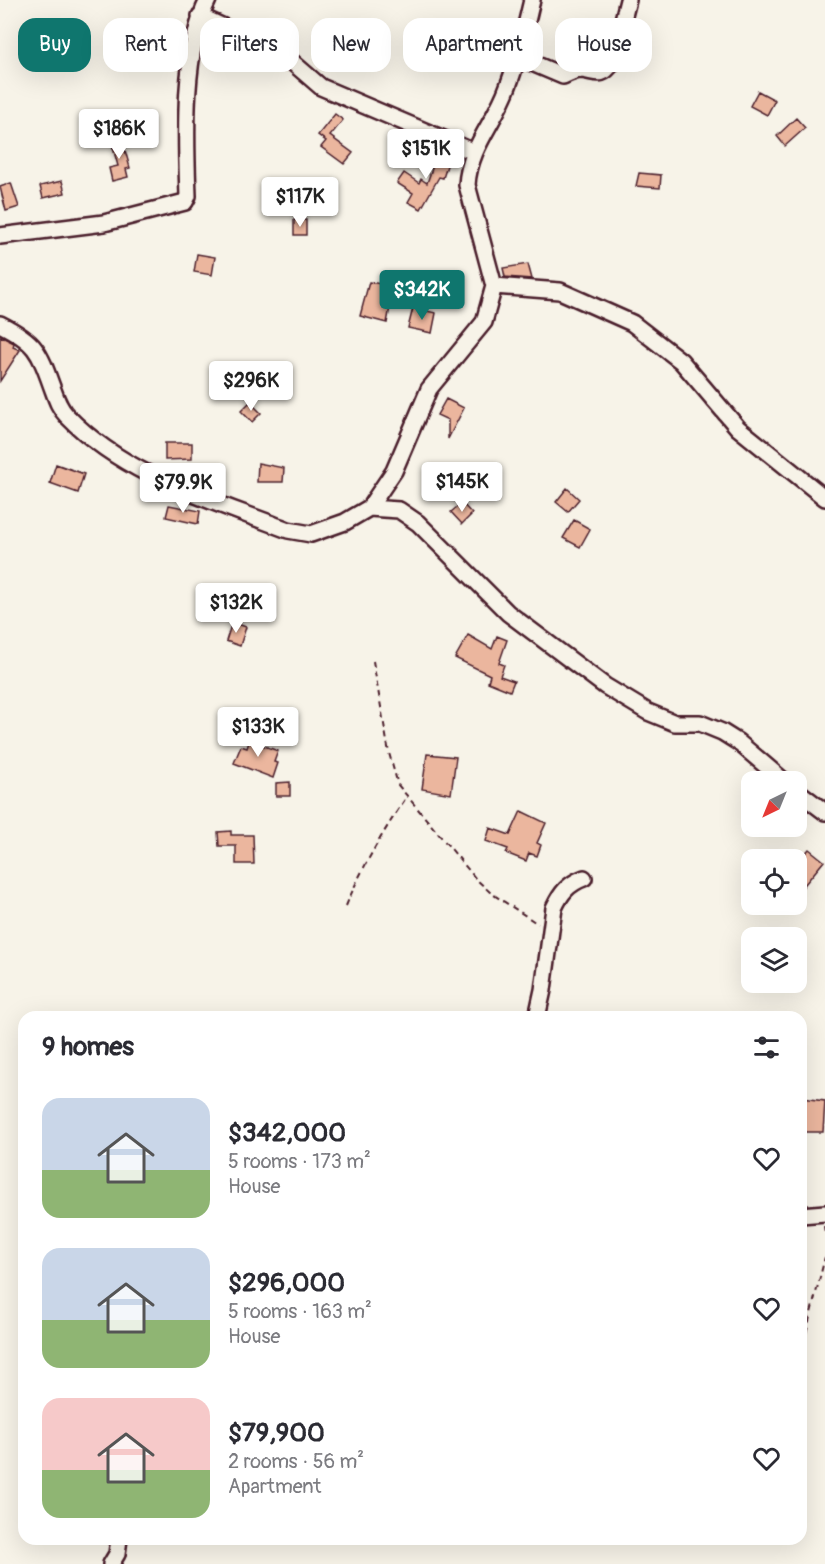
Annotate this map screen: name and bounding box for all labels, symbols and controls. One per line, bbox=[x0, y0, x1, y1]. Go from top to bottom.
chip: Buy bbox=[18, 18, 91, 72]
chip: Rent bbox=[103, 18, 188, 72]
chip: Filters bbox=[200, 18, 299, 72]
chip: New bbox=[311, 18, 391, 72]
chip: Apartment bbox=[403, 18, 543, 72]
chip: House bbox=[555, 18, 652, 72]
pin: $186K bbox=[77, 109, 161, 160]
text: $186K bbox=[93, 116, 145, 141]
pin: $151K bbox=[384, 129, 468, 180]
text: $151K bbox=[401, 136, 451, 161]
pin: $117K bbox=[258, 177, 342, 228]
text: $117K bbox=[275, 184, 325, 209]
pin: $342K bbox=[380, 270, 464, 321]
text: $342K bbox=[394, 277, 450, 302]
pin: $296K bbox=[209, 361, 293, 412]
text: $296K bbox=[223, 368, 279, 393]
pin: $145K bbox=[420, 462, 504, 513]
pin: $79.9K bbox=[134, 463, 232, 514]
text: $145K bbox=[435, 469, 489, 494]
text: $79.9K bbox=[154, 470, 212, 495]
pin: $132K bbox=[194, 583, 278, 634]
text: $132K bbox=[209, 590, 263, 615]
pin: $133K bbox=[216, 707, 300, 758]
text: $133K bbox=[231, 714, 285, 739]
north arrow bbox=[741, 771, 807, 837]
map controls bbox=[741, 771, 807, 993]
button: locate bbox=[741, 849, 807, 915]
button: layers bbox=[741, 927, 807, 993]
text: 9 homes bbox=[42, 1031, 134, 1063]
icon: filters bbox=[750, 1031, 783, 1064]
text: $342,000 bbox=[228, 1117, 346, 1149]
icon: home bbox=[90, 1122, 162, 1194]
icon: heart bbox=[750, 1142, 783, 1175]
text: 5 rooms · 173 m² bbox=[228, 1149, 371, 1174]
text: House bbox=[228, 1174, 280, 1199]
text: $296,000 bbox=[228, 1267, 345, 1299]
icon: home bbox=[90, 1272, 162, 1344]
icon: heart bbox=[750, 1292, 783, 1325]
text: 5 rooms · 163 m² bbox=[228, 1299, 372, 1324]
text: House bbox=[228, 1324, 280, 1349]
text: $79,900 bbox=[228, 1417, 325, 1449]
icon: home bbox=[90, 1422, 162, 1494]
icon: heart bbox=[750, 1442, 783, 1475]
text: 2 rooms · 56 m² bbox=[228, 1449, 364, 1474]
text: Apartment bbox=[228, 1474, 321, 1499]

